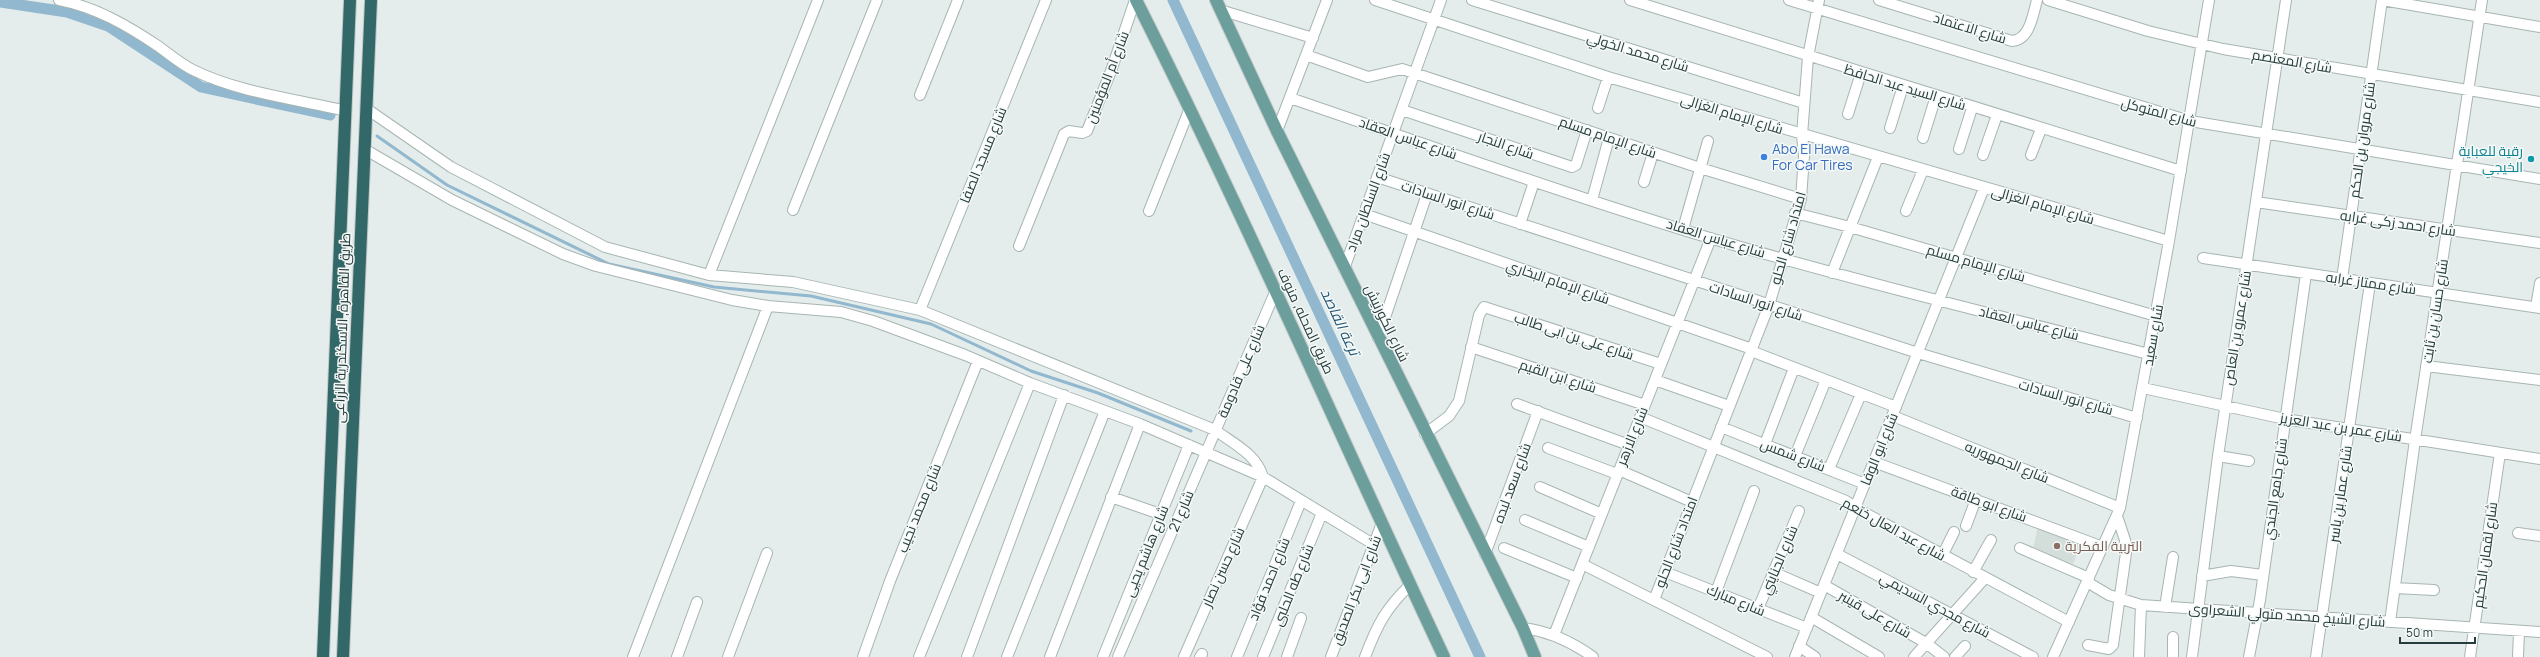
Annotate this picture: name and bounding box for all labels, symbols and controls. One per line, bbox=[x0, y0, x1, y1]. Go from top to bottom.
street label: شارع الاعتماد bbox=[1931, 7, 2009, 48]
street label: شارع محمد الخولي bbox=[1584, 27, 1691, 79]
street label: شارع أم المؤمنين bbox=[1080, 28, 1134, 126]
street label: شارع المعتصم bbox=[2250, 44, 2334, 78]
street label: شارع السيد عبد الحافظ bbox=[1842, 59, 1968, 114]
street label: شارع مروان بن الحكم bbox=[2344, 80, 2380, 200]
street label: شارع الإمام الغزالى bbox=[1678, 89, 1786, 139]
street label: شارع المتوكل bbox=[2119, 92, 2199, 131]
street label: شارع مسجد الصفا bbox=[955, 104, 1011, 206]
street label: شارع الإمام مسلم bbox=[1557, 111, 1659, 163]
street label: شارع عباس العقاد bbox=[1357, 112, 1460, 163]
street label: شارع النجار bbox=[1475, 126, 1537, 163]
place label: Abo El Hawa For Car Tires bbox=[1772, 139, 1853, 174]
place label: رقية للعباية الخيجي bbox=[2459, 141, 2523, 179]
street label: شارع السلطان مراد bbox=[1341, 150, 1394, 254]
marker: Abo El Hawa For Car Tires bbox=[1759, 152, 1769, 162]
marker: رقية للعباية الخيجي bbox=[2526, 154, 2536, 164]
street label: شارع انور السادات bbox=[1399, 175, 1497, 224]
street label: شارع الإمام الغزالى bbox=[1989, 181, 2097, 229]
street label: امتداد شارع الحلو bbox=[1765, 189, 1810, 287]
street label: شارع احمد زكى غرابه bbox=[2339, 205, 2457, 240]
street label: شارع عباس العقاد bbox=[1664, 213, 1768, 262]
street label: طريق القاهرة, الاسكندرية الزراعى bbox=[329, 233, 354, 423]
street label: شارع الإمام مسلم bbox=[1924, 239, 2028, 287]
street label: شارع الإمام البخاري bbox=[1503, 255, 1612, 311]
street label: شارع حسان بن ثابت bbox=[2417, 257, 2452, 364]
street label: طريق المحله, منوف bbox=[1274, 265, 1339, 377]
street label: شارع ممتاز غرابه bbox=[2325, 267, 2418, 298]
street label: شارع عمرو بن العاص bbox=[2218, 269, 2255, 387]
street label: شارع انور السادات bbox=[1707, 276, 1805, 325]
street label: شارع الكورنيش bbox=[1361, 281, 1414, 365]
water label: ترعة القاصد bbox=[1316, 285, 1366, 361]
street label: شارع عباس العقاد bbox=[1977, 301, 2081, 344]
street label: شارع سعيد bbox=[2138, 303, 2167, 367]
street label: شارع على بن ابى طالب bbox=[1512, 307, 1636, 364]
street label: شارع على قادومة bbox=[1212, 321, 1269, 420]
street label: شارع ابن القيم bbox=[1517, 354, 1599, 398]
street label: شارع انور السادات bbox=[2017, 374, 2116, 419]
street label: شارع الازهر bbox=[1611, 404, 1652, 469]
street label: شارع عمر بن عبد العزيز bbox=[2278, 407, 2404, 446]
street label: شارع ابو الوفا bbox=[1855, 410, 1902, 488]
street label: شارع شمس bbox=[1758, 433, 1829, 476]
street label: شارع الجمهوريه bbox=[1962, 436, 2052, 487]
street label: شارع جامع الجندي bbox=[2258, 437, 2294, 541]
street label: شارع سعد لبده bbox=[1488, 440, 1535, 526]
street label: شارع عمار بن ياسر bbox=[2323, 444, 2356, 545]
street label: شارع محمد نجيب bbox=[892, 460, 945, 555]
street label: شارع ابو طاقة bbox=[1949, 481, 2030, 526]
street label: شارع 21 bbox=[1163, 487, 1198, 534]
street label: شارع عبد العال ختعم bbox=[1839, 492, 1949, 566]
street label: امتداد شارع الحلو bbox=[1649, 494, 1702, 590]
street label: شارع لقمان الحكيم bbox=[2468, 501, 2502, 609]
street label: شارع هاشم يحيى bbox=[1118, 502, 1174, 600]
street label: شارع الجنايني bbox=[1755, 522, 1804, 599]
street label: شارع حسن نصار bbox=[1196, 524, 1249, 611]
street label: شارع ابى بكر الصديق bbox=[1326, 532, 1385, 647]
street label: شارع احمد فؤاد bbox=[1243, 534, 1294, 623]
place label: التربية الفكرية bbox=[2065, 536, 2143, 555]
street label: شارع طه الحلبى bbox=[1267, 541, 1318, 629]
marker: التربية الفكرية bbox=[2052, 541, 2062, 551]
street label: شارع مجدي السديمي bbox=[1875, 567, 1994, 644]
street label: شارع مبارك bbox=[1704, 579, 1768, 620]
street label: شارع على قينبر bbox=[1835, 585, 1915, 642]
street label: شارع الشيخ محمد متولي الشعراوى bbox=[2188, 598, 2386, 634]
scale bar bbox=[2400, 619, 2475, 645]
text: 50 m bbox=[2406, 624, 2433, 641]

